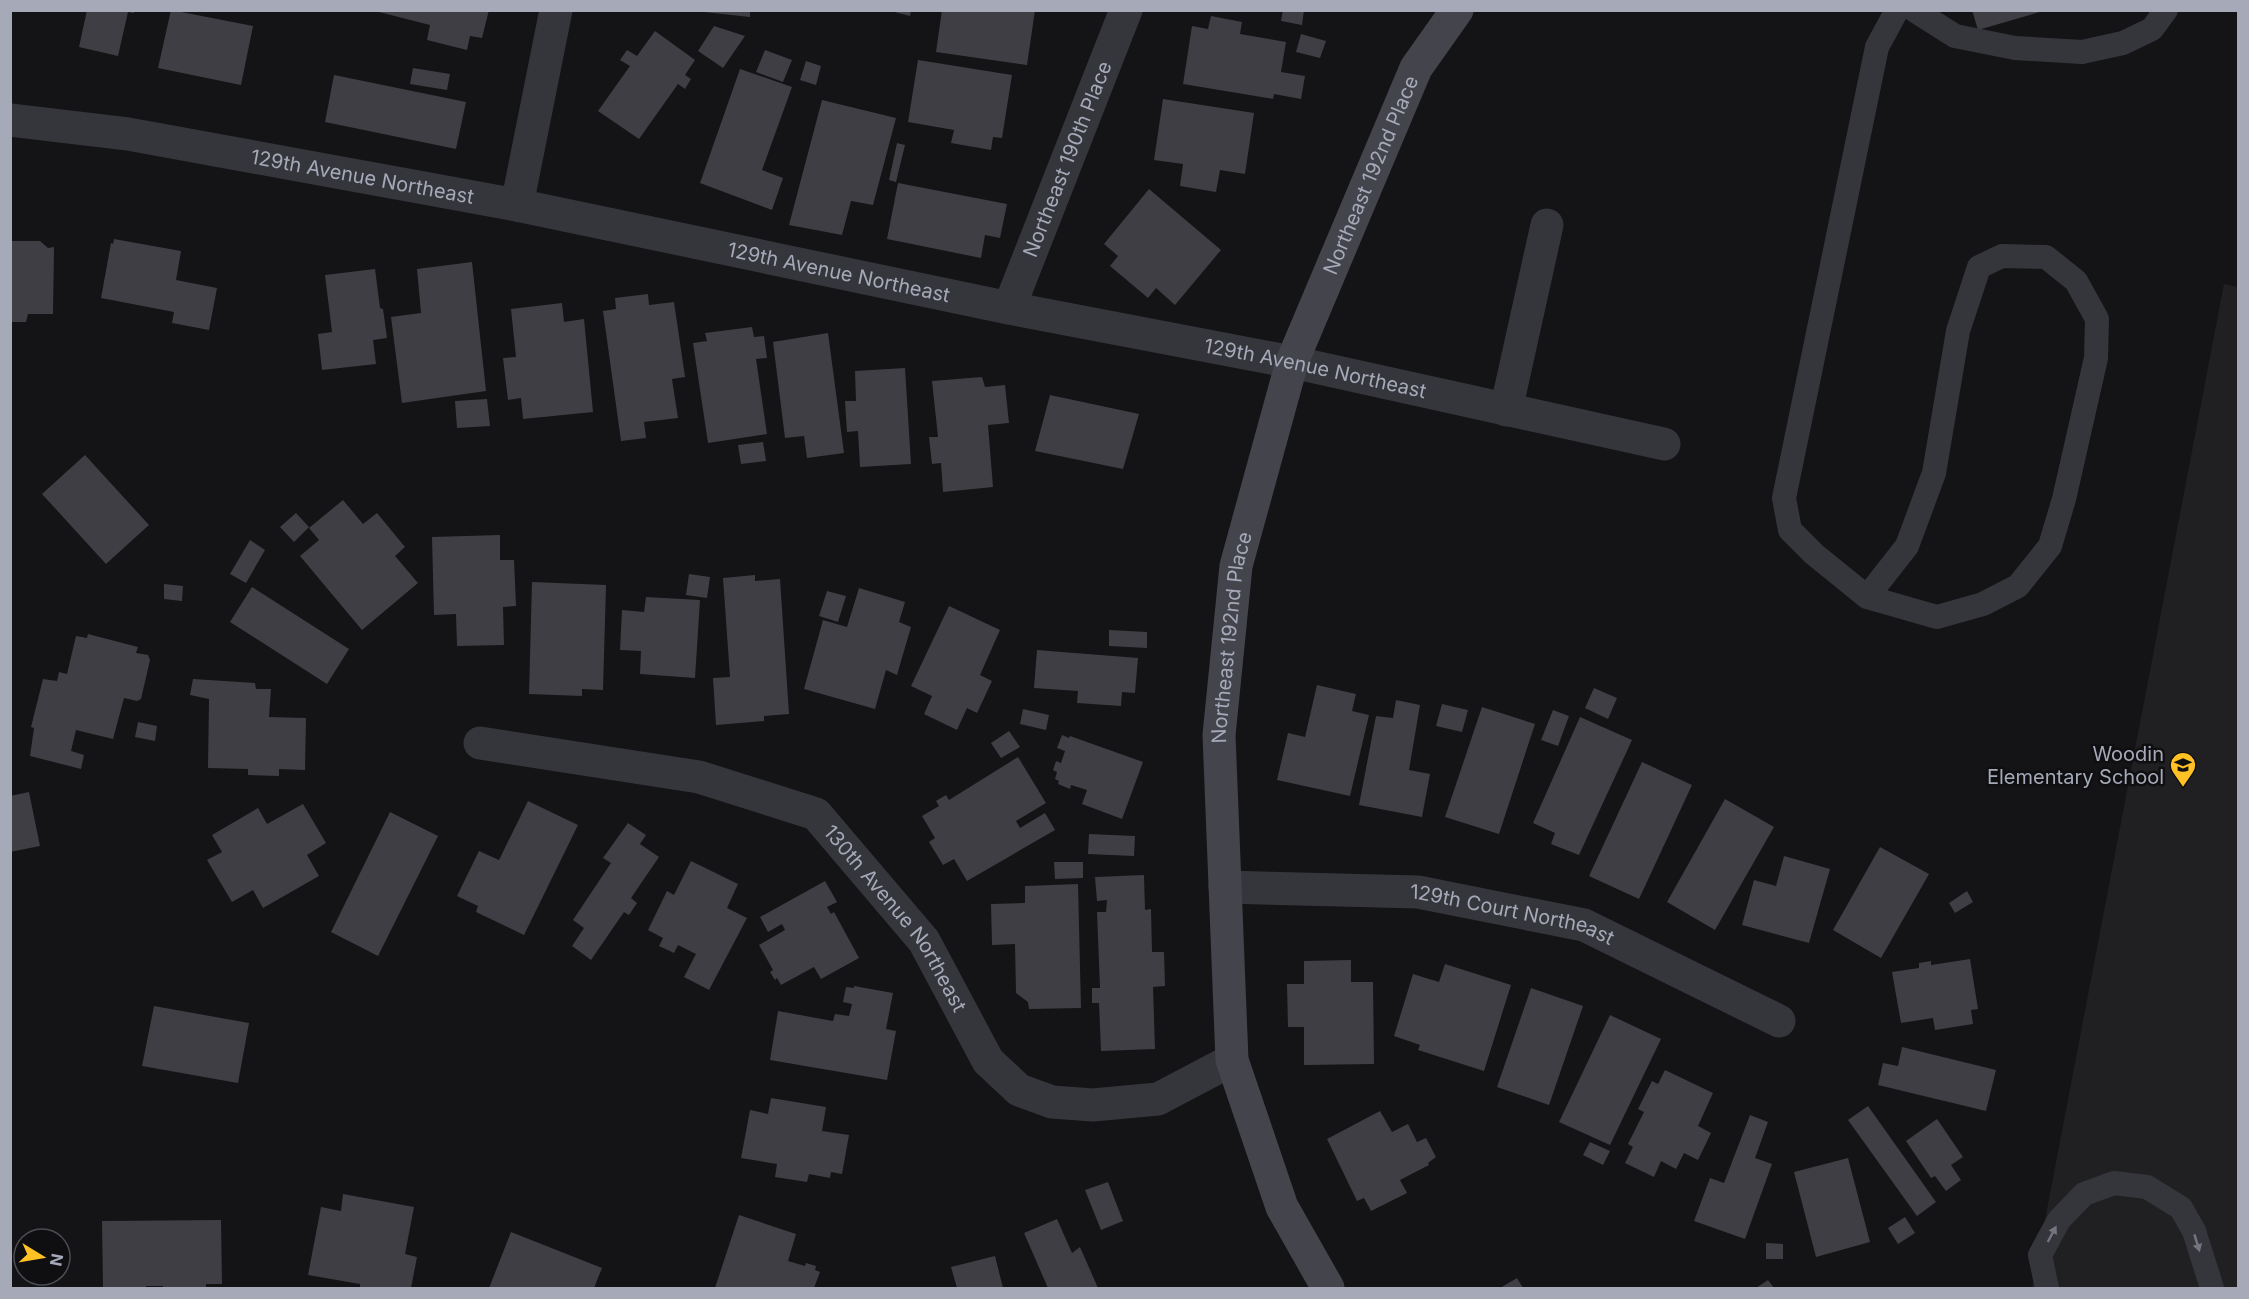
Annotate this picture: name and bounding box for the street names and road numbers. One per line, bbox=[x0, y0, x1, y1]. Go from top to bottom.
street label: Northeast 190th Place bbox=[1018, 58, 1117, 261]
street label: Northeast 192nd Place bbox=[1318, 72, 1423, 278]
street label: 129th Avenue Northeast bbox=[249, 145, 476, 209]
street label: 129th Avenue Northeast bbox=[725, 237, 953, 307]
street label: 129th Avenue Northeast bbox=[1202, 333, 1429, 403]
street label: Northeast 192nd Place bbox=[1207, 529, 1257, 744]
street label: 130th Avenue Northeast bbox=[819, 820, 972, 1016]
street label: 129th Court Northeast bbox=[1410, 880, 1619, 950]

